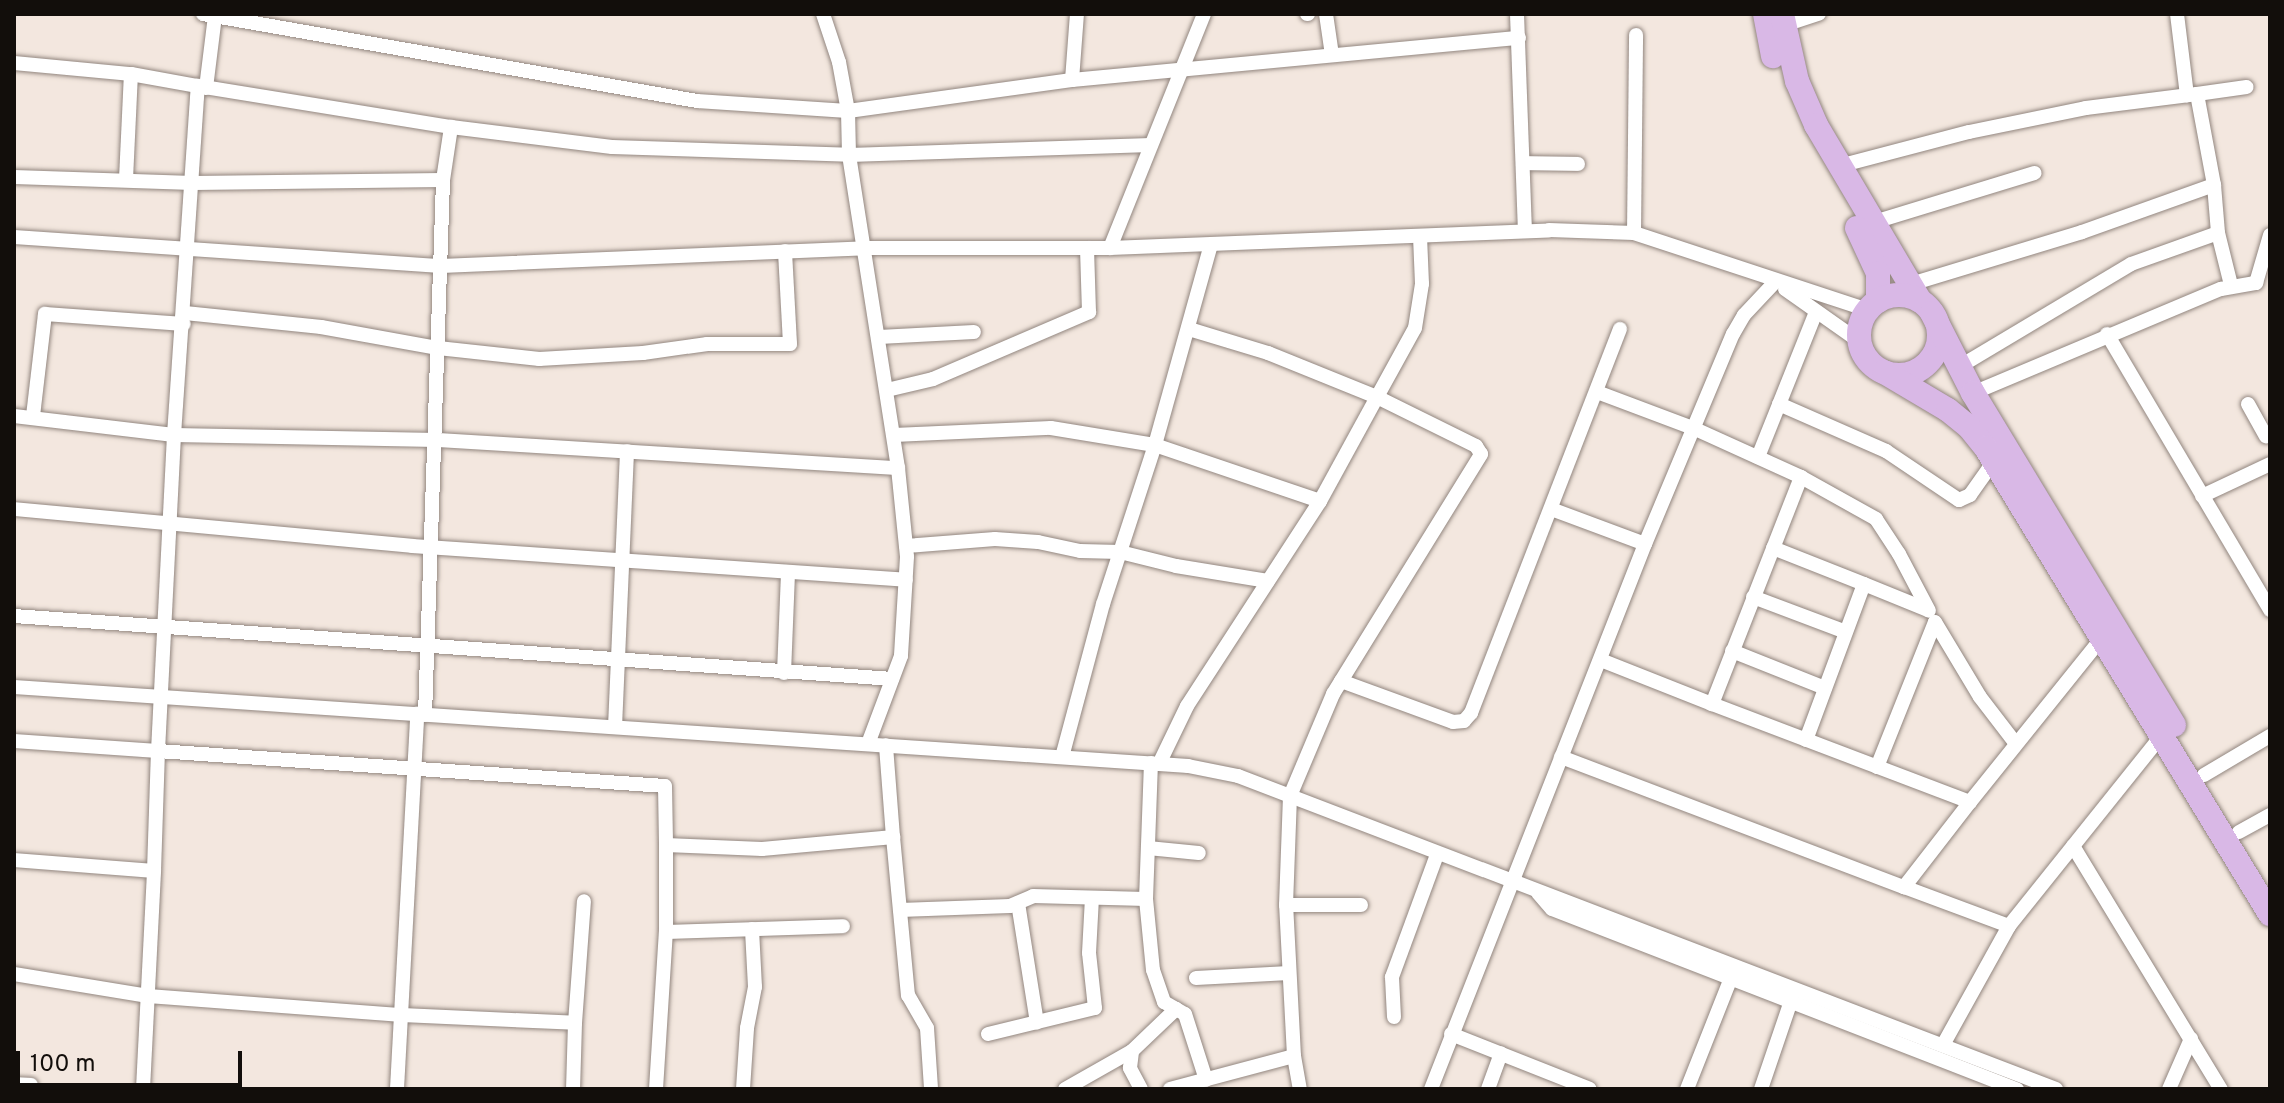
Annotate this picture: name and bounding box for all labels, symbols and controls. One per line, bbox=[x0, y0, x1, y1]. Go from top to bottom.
scale bar bbox=[20, 1035, 246, 1085]
text: 100 m bbox=[30, 1050, 96, 1080]

